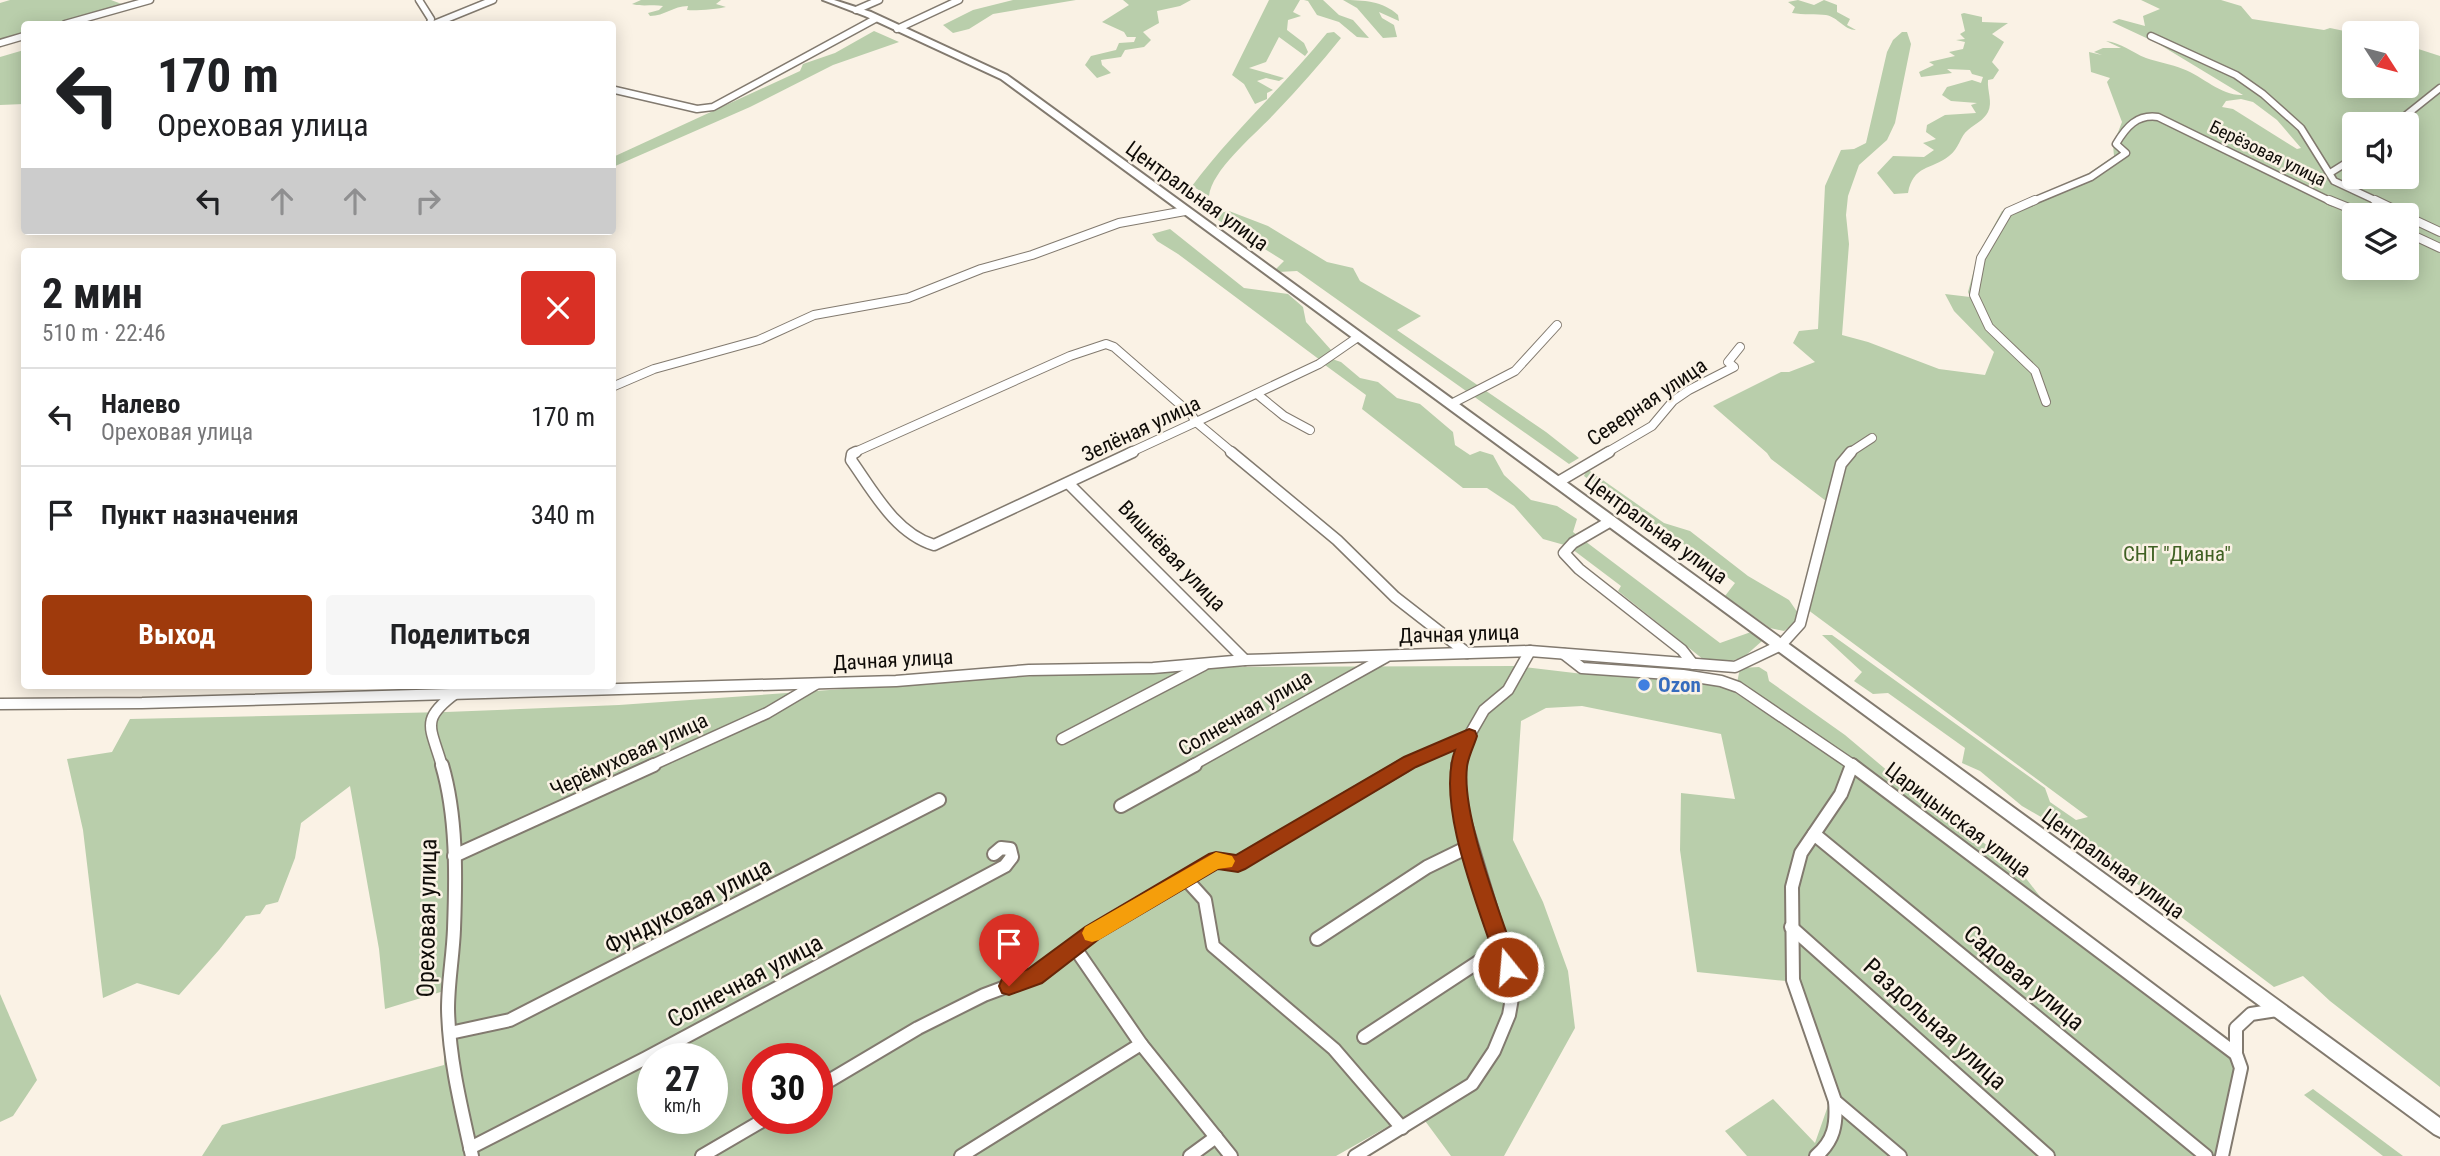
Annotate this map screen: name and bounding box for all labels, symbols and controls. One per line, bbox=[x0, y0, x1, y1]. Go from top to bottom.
north arrow bbox=[2342, 21, 2418, 98]
map controls bbox=[2342, 21, 2419, 280]
text: 170 m bbox=[157, 47, 279, 104]
icon: left bbox=[42, 49, 133, 140]
text: Ореховая улица bbox=[157, 106, 368, 144]
button: sound bbox=[2342, 112, 2419, 189]
street label: Берёзовая улица bbox=[2206, 116, 2330, 190]
street label: Центральная улица bbox=[1121, 136, 1273, 256]
icon: left bbox=[190, 182, 228, 220]
icon: ahead bbox=[263, 182, 301, 220]
icon: ahead bbox=[336, 182, 374, 220]
icon: right bbox=[409, 182, 447, 220]
button: layers bbox=[2342, 203, 2419, 280]
text: 2 мин bbox=[42, 269, 143, 318]
button: close bbox=[521, 271, 595, 345]
text: 510 m · 22:46 bbox=[42, 320, 166, 347]
street label: Северная улица bbox=[1583, 353, 1711, 451]
text: Налево bbox=[101, 389, 181, 419]
street label: Зелёная улица bbox=[1078, 391, 1204, 467]
icon: left bbox=[42, 398, 80, 436]
text: 170 m bbox=[531, 402, 595, 432]
text: Ореховая улица bbox=[101, 419, 253, 446]
street label: Центральная улица bbox=[1580, 469, 1732, 589]
icon: arrive bbox=[42, 496, 80, 534]
street label: Вишнёвая улица bbox=[1113, 496, 1231, 616]
text: Пункт назначения bbox=[101, 500, 299, 530]
text: 340 m bbox=[531, 500, 595, 530]
park label: СНТ "Диана" bbox=[2123, 542, 2231, 566]
button: Выход bbox=[42, 595, 312, 675]
button: Поделиться bbox=[326, 595, 595, 675]
street label: Дачная улица bbox=[1398, 620, 1520, 648]
street label: Дачная улица bbox=[832, 645, 954, 675]
street label: Солнечная улица bbox=[1174, 665, 1316, 761]
place label: Ozon bbox=[1658, 673, 1701, 697]
marker: Ozon bbox=[1636, 677, 1652, 693]
street label: Черёмуховая улица bbox=[546, 708, 712, 802]
street label: Царицынская улица bbox=[1880, 757, 2036, 883]
street label: Центральная улица bbox=[2037, 804, 2189, 924]
street label: Ореховая улица bbox=[412, 838, 442, 998]
street label: Фундуковая улица bbox=[600, 852, 776, 960]
pin bbox=[979, 914, 1039, 986]
street label: Садовая улица bbox=[1958, 919, 2090, 1037]
icon: arrive bbox=[990, 925, 1028, 963]
street label: Солнечная улица bbox=[663, 928, 827, 1034]
position arrow bbox=[1471, 930, 1545, 1004]
street label: Раздольная улица bbox=[1858, 952, 2012, 1096]
speed limit sign: 30 bbox=[742, 1043, 833, 1134]
text: 27 bbox=[665, 1059, 700, 1100]
text: km/h bbox=[664, 1095, 701, 1116]

